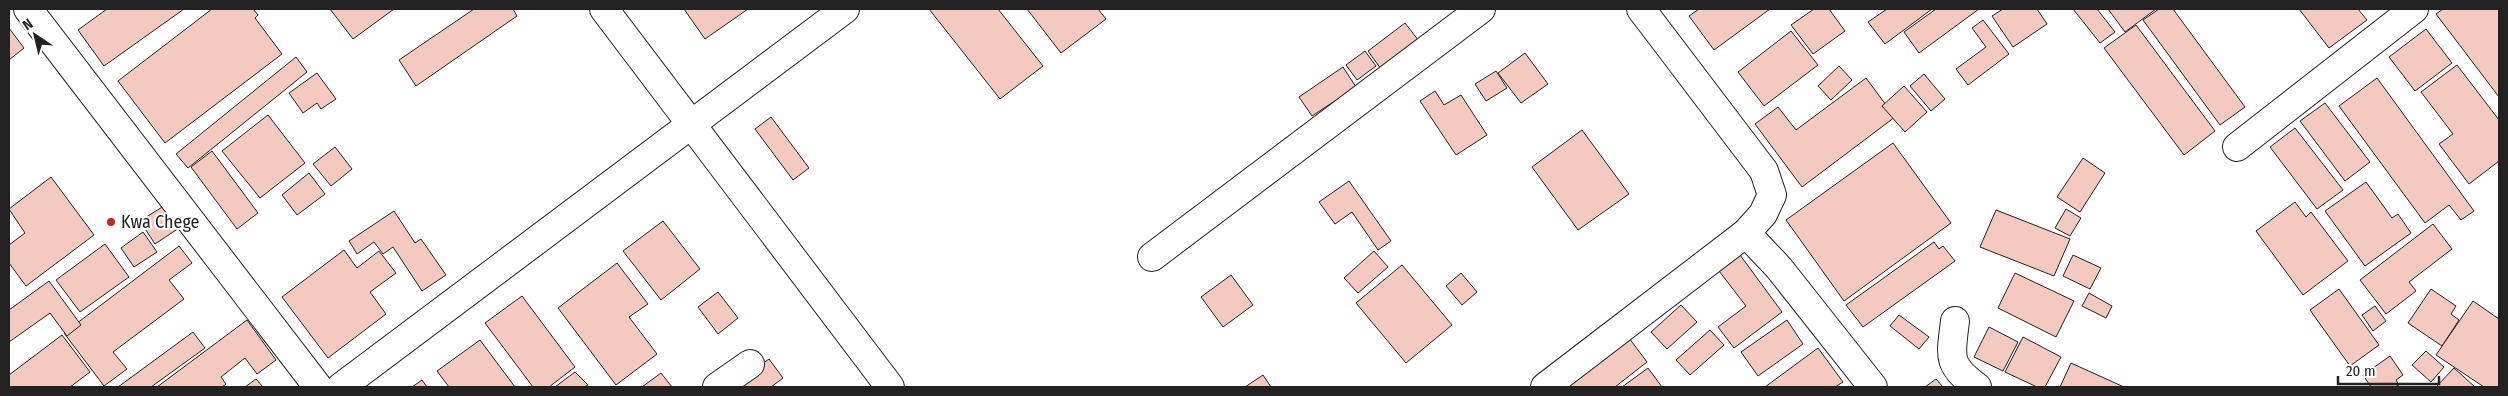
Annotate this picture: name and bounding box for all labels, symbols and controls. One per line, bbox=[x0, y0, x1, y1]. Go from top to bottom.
north arrow bbox=[10, 10, 60, 60]
text: N bbox=[20, 15, 36, 34]
place label: Kwa Chege bbox=[121, 211, 200, 233]
marker: Kwa Chege bbox=[105, 216, 117, 228]
scale bar bbox=[2338, 354, 2439, 386]
text: 20 m bbox=[2346, 362, 2376, 380]

